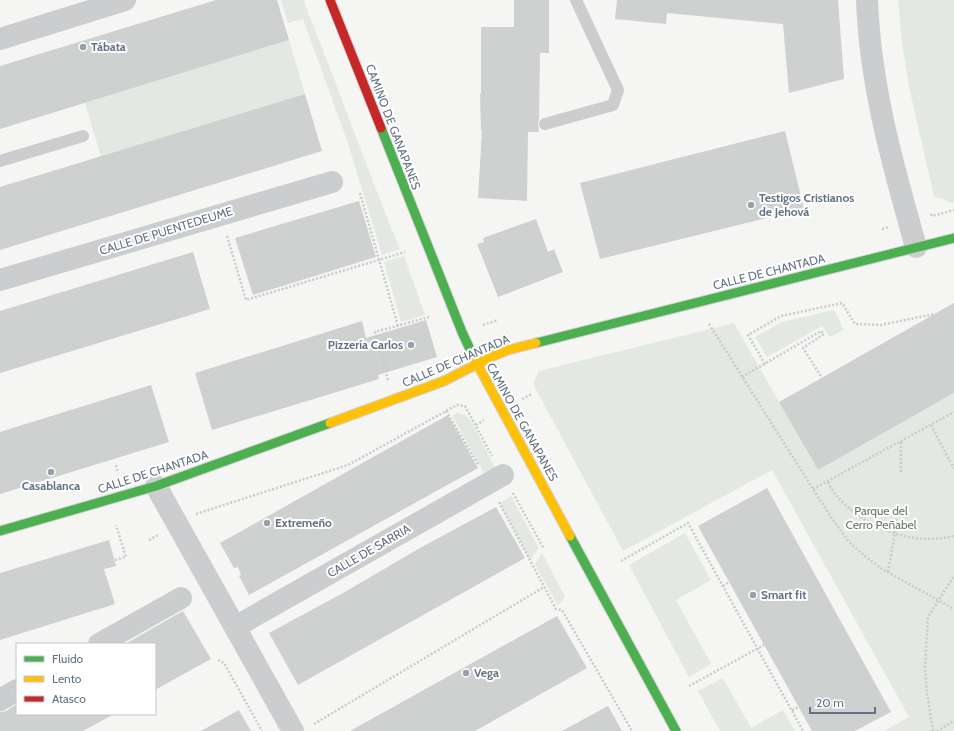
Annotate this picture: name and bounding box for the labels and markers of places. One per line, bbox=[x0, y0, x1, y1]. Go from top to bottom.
place label: Tábata bbox=[91, 39, 126, 54]
marker: Tábata bbox=[78, 42, 88, 52]
place label: Testigos Cristianos de Jehová bbox=[759, 190, 854, 219]
marker: Testigos Cristianos de Jehová bbox=[746, 200, 756, 210]
place label: Pizzería Carlos bbox=[328, 337, 403, 352]
marker: Pizzería Carlos bbox=[406, 340, 416, 350]
marker: Casablanca bbox=[46, 467, 56, 477]
place label: Casablanca bbox=[22, 478, 80, 493]
place label: Extremeño bbox=[275, 515, 332, 530]
marker: Extremeño bbox=[262, 518, 272, 528]
place label: Smart fit bbox=[761, 587, 806, 602]
marker: Smart fit bbox=[748, 590, 758, 600]
place label: Vega bbox=[474, 665, 499, 680]
marker: Vega bbox=[461, 668, 471, 678]

